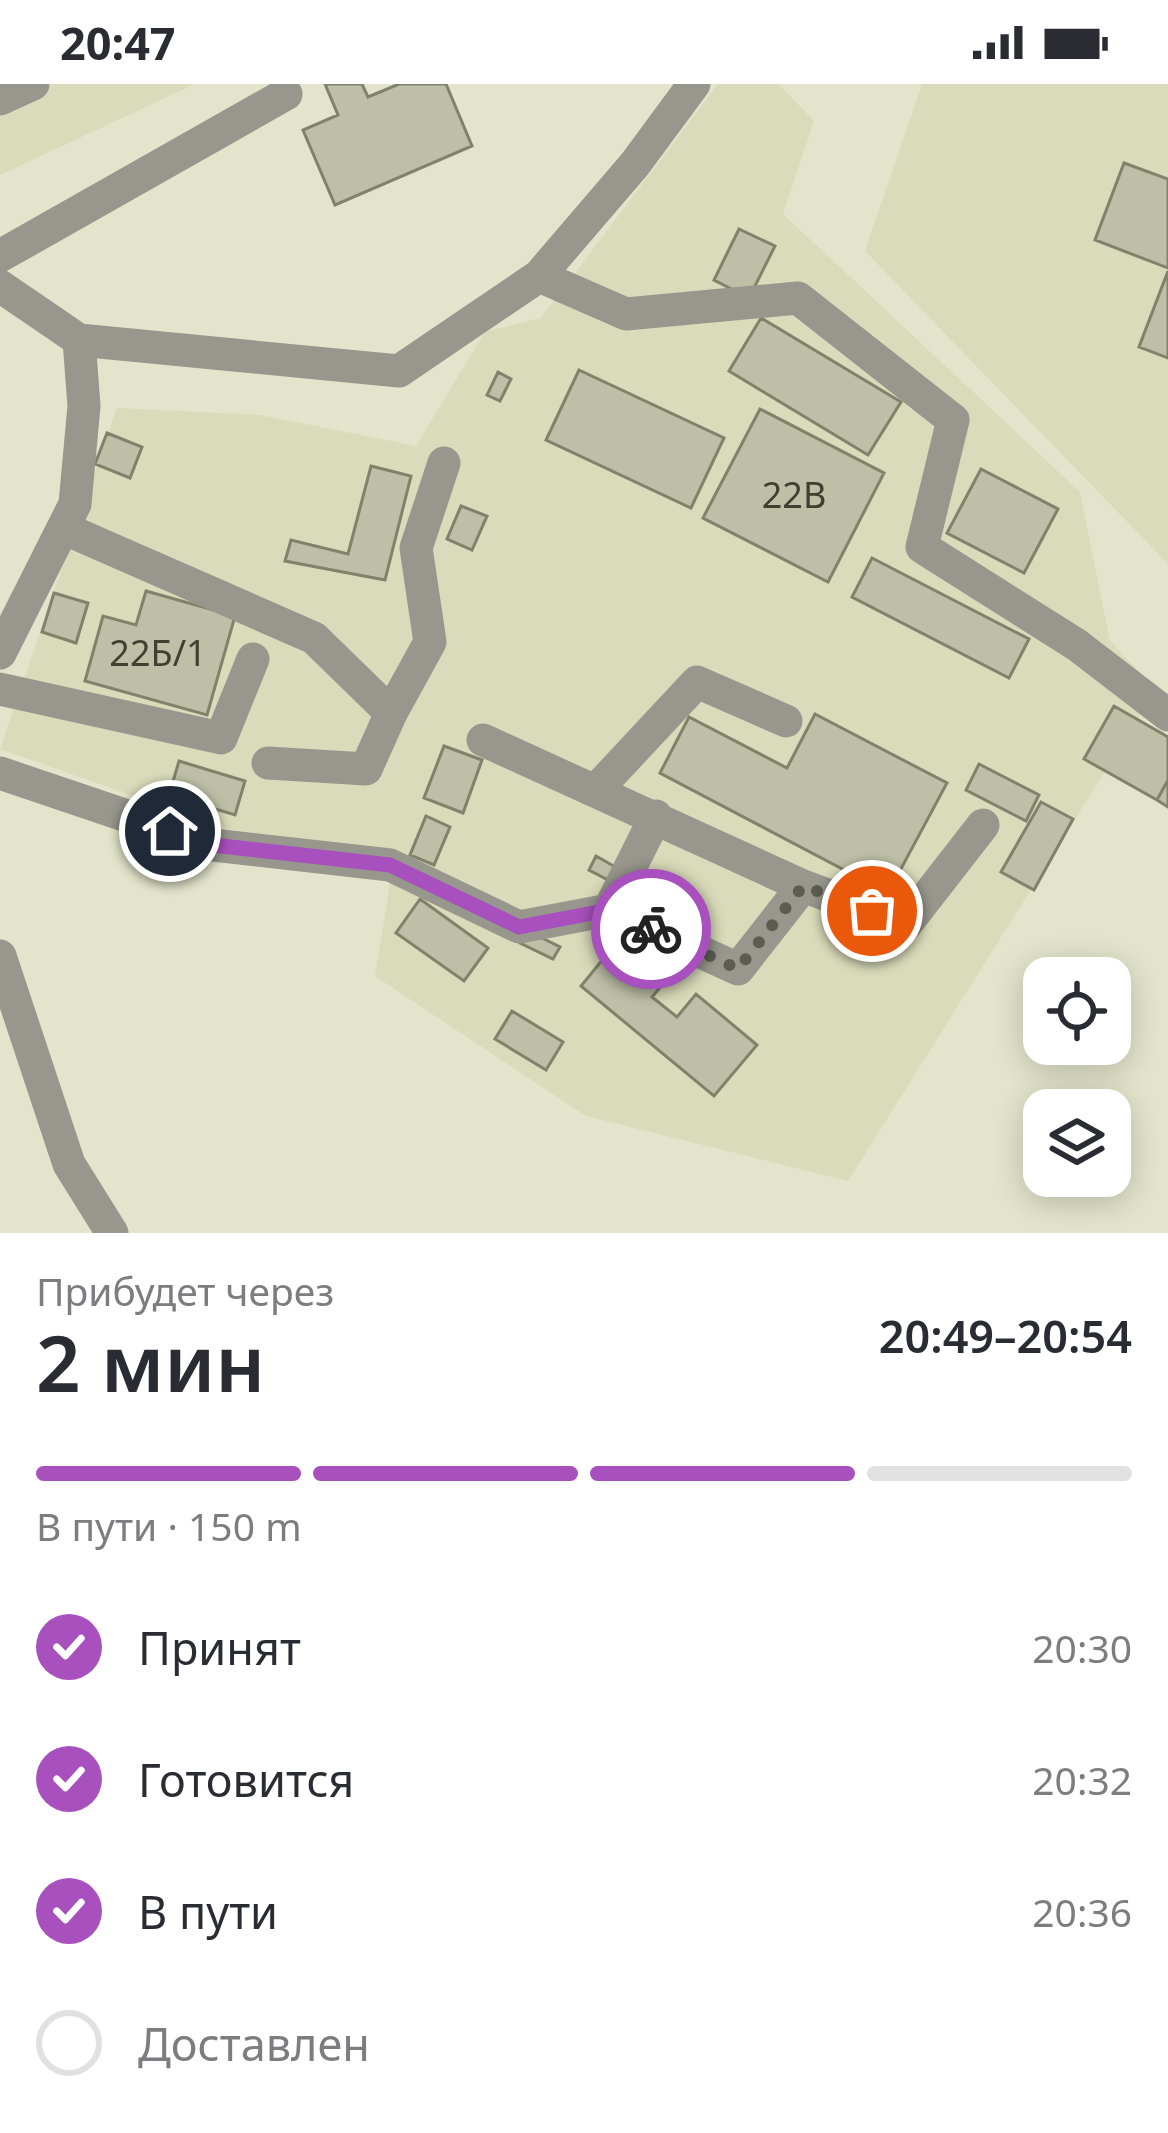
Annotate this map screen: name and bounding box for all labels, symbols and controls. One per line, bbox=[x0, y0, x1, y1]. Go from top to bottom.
text: 20:47 bbox=[60, 12, 176, 73]
house number: 22В bbox=[762, 470, 826, 519]
house number: 22Б/1 bbox=[109, 628, 207, 677]
pin bbox=[119, 780, 221, 882]
icon: home bbox=[137, 798, 203, 864]
pin bbox=[821, 860, 923, 962]
courier bbox=[591, 869, 711, 989]
icon: bag bbox=[839, 878, 905, 944]
icon: bike bbox=[618, 896, 684, 962]
map controls bbox=[1023, 957, 1131, 1197]
button: locate bbox=[1023, 957, 1131, 1065]
button: layers bbox=[1023, 1089, 1131, 1197]
text: Прибудет через bbox=[36, 1264, 334, 1317]
text: 20:49–20:54 bbox=[879, 1305, 1132, 1366]
text: 2 мин bbox=[36, 1309, 265, 1415]
text: В пути · 150 m bbox=[36, 1499, 302, 1552]
icon: check bbox=[36, 1614, 102, 1680]
text: Принят bbox=[138, 1617, 301, 1678]
text: 20:30 bbox=[1032, 1621, 1132, 1674]
icon: check bbox=[36, 1746, 102, 1812]
text: Готовится bbox=[138, 1749, 354, 1810]
text: 20:32 bbox=[1032, 1753, 1132, 1806]
icon: check bbox=[36, 1878, 102, 1944]
text: В пути bbox=[138, 1881, 278, 1942]
text: 20:36 bbox=[1032, 1885, 1132, 1938]
text: Доставлен bbox=[138, 2013, 370, 2074]

